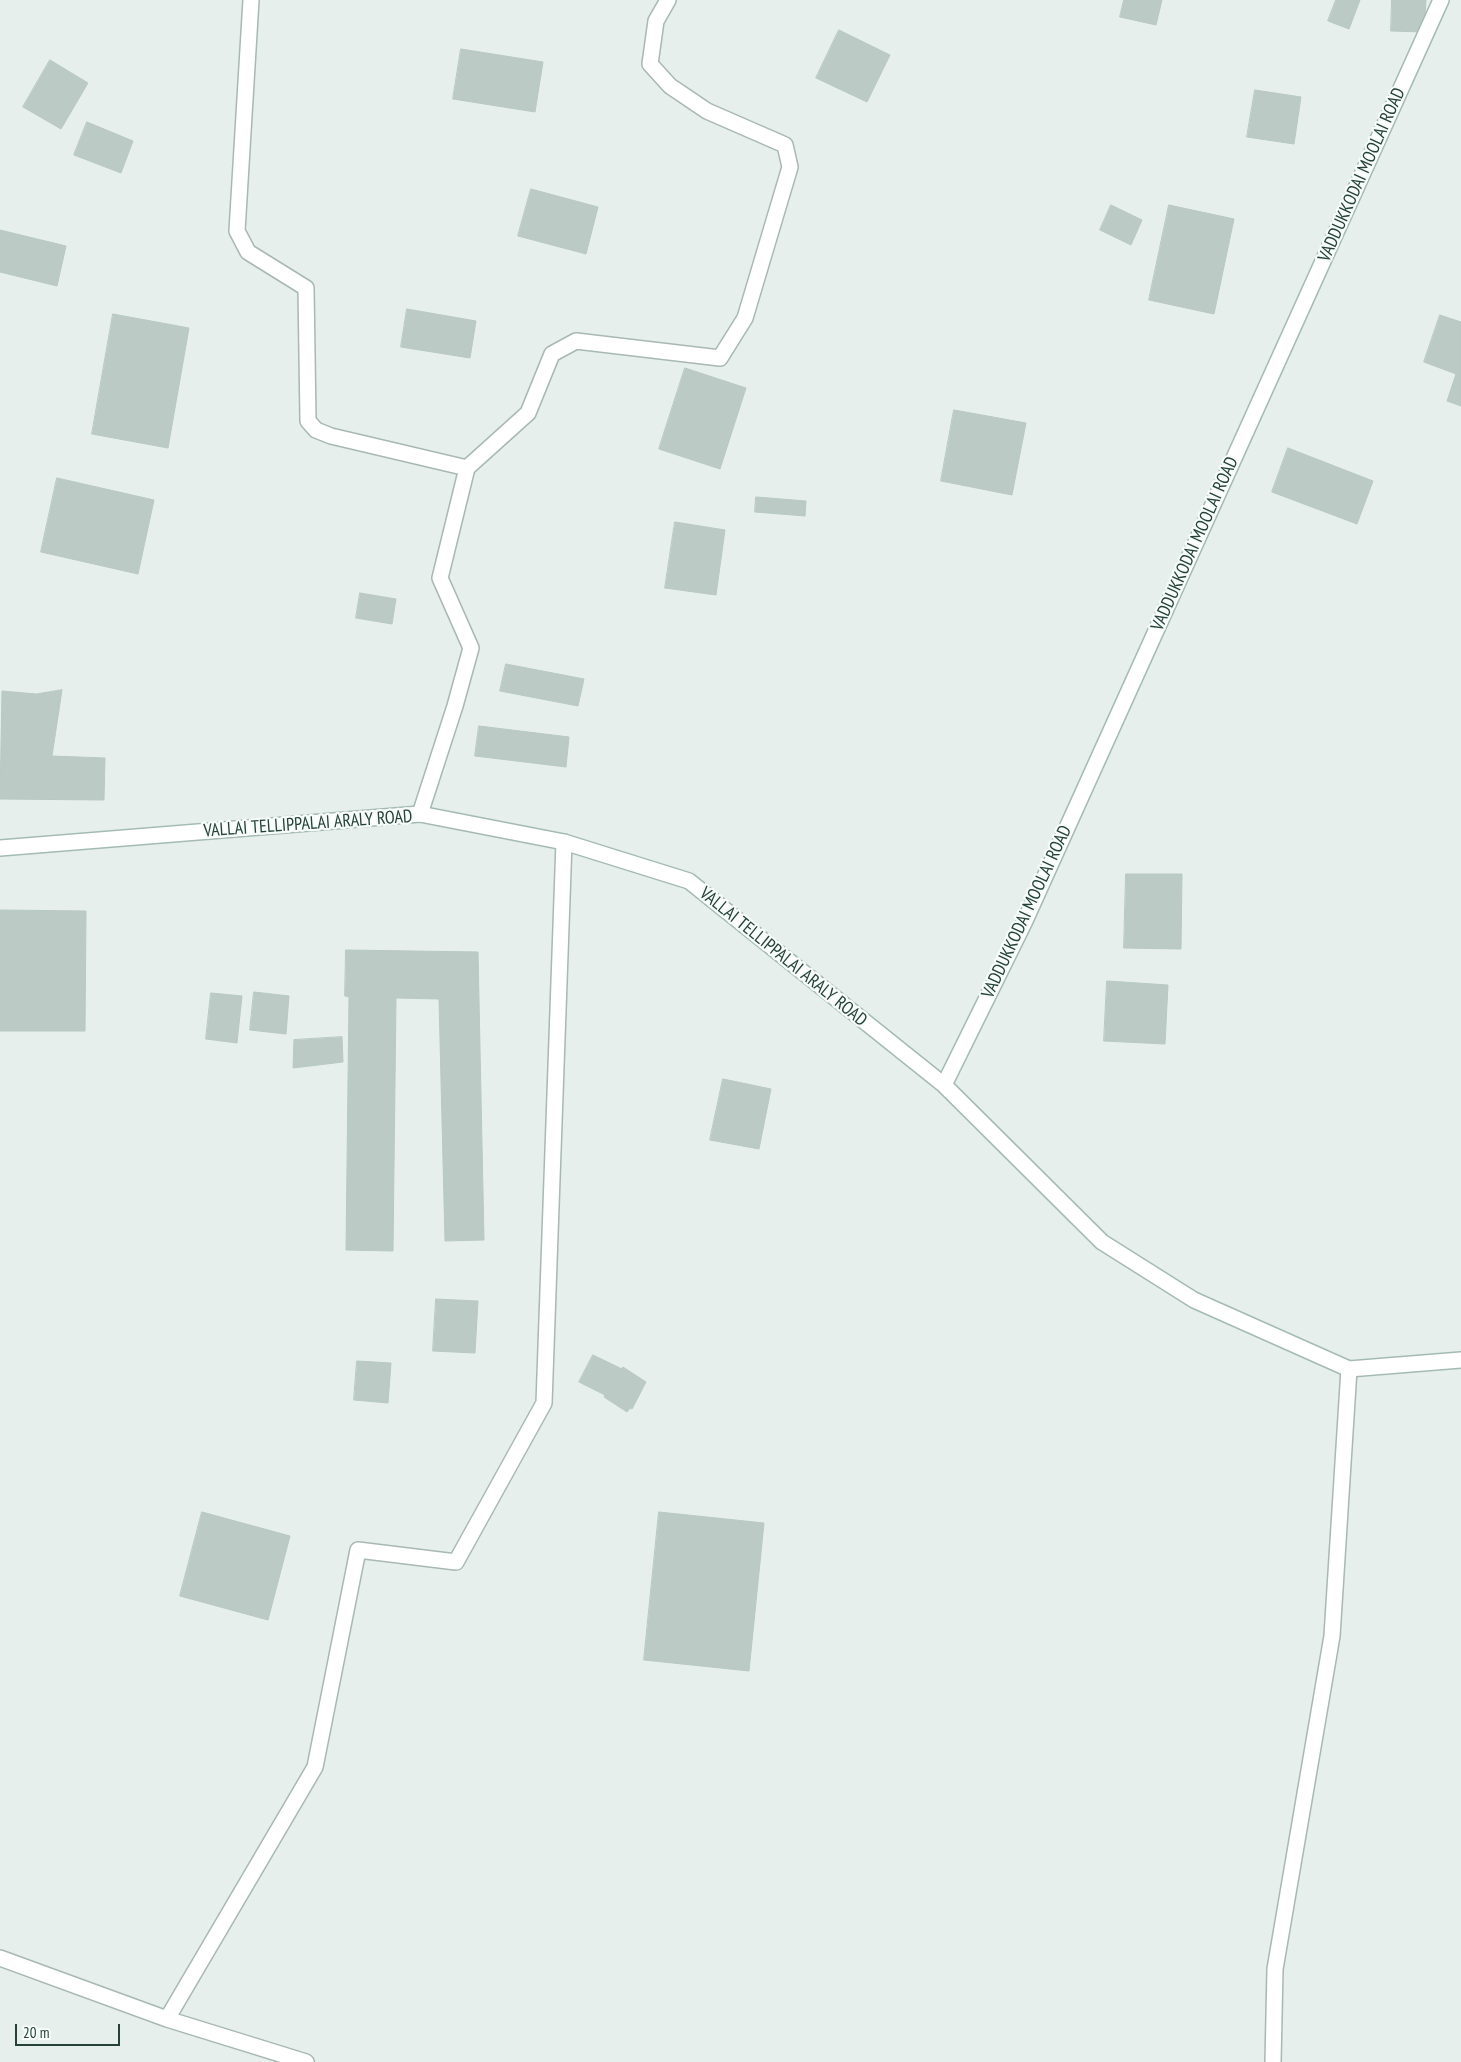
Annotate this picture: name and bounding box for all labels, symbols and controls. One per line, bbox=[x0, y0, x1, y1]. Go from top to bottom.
street label: VADDUKKODAI MOOLAI ROAD bbox=[1314, 85, 1410, 265]
street label: VADDUKKODAI MOOLAI ROAD bbox=[1147, 454, 1243, 634]
street label: VALLAI TELLIPPALAI ARALY ROAD bbox=[203, 806, 413, 842]
street label: VADDUKKODAI MOOLAI ROAD bbox=[977, 822, 1077, 1002]
street label: VALLAI TELLIPPALAI ARALY ROAD bbox=[695, 883, 871, 1031]
scale bar bbox=[18, 2014, 122, 2046]
text: 20 m bbox=[23, 2023, 49, 2042]

